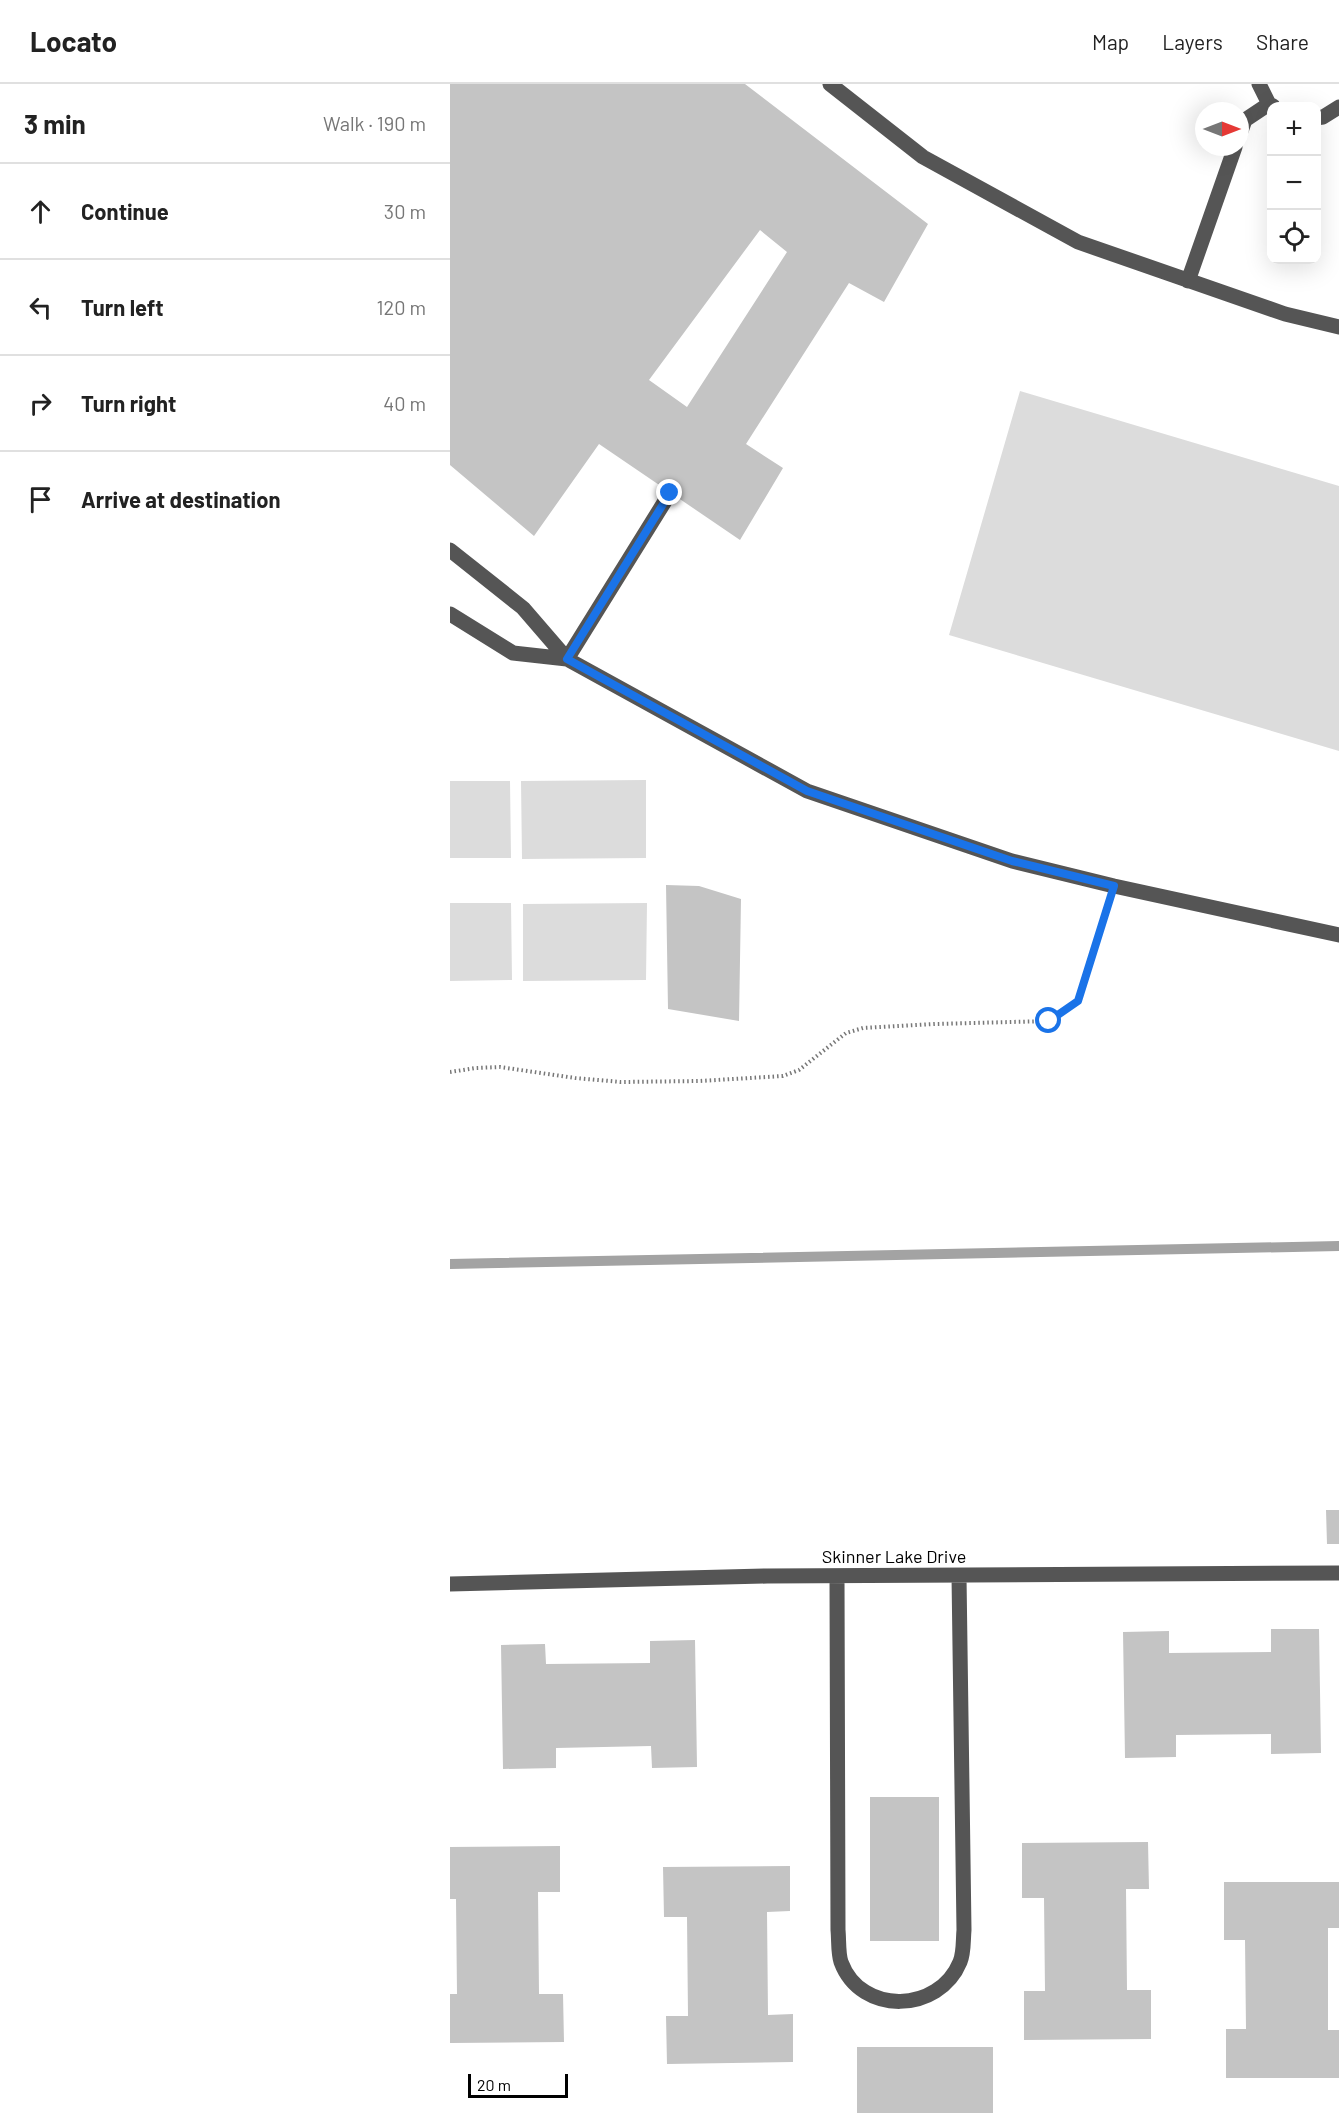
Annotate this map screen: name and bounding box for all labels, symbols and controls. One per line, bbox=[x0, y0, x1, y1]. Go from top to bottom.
text: Locato bbox=[30, 24, 117, 58]
text: Map bbox=[1092, 29, 1129, 54]
text: Layers bbox=[1162, 29, 1223, 54]
text: Share bbox=[1256, 29, 1309, 54]
north arrow bbox=[1195, 102, 1249, 156]
map controls bbox=[1267, 102, 1321, 264]
button: + bbox=[1267, 102, 1321, 156]
text: 3 min bbox=[24, 108, 86, 139]
text: Walk · 190 m bbox=[323, 111, 426, 135]
button: − bbox=[1267, 156, 1321, 210]
icon: ahead bbox=[24, 195, 57, 228]
text: Continue bbox=[81, 198, 169, 224]
text: 30 m bbox=[384, 199, 426, 223]
button: locate bbox=[1267, 210, 1321, 264]
icon: left bbox=[24, 291, 57, 324]
text: Turn left bbox=[81, 294, 164, 320]
text: 120 m bbox=[376, 295, 426, 319]
icon: right bbox=[24, 387, 57, 420]
text: Turn right bbox=[81, 390, 176, 416]
text: 40 m bbox=[383, 391, 426, 415]
route end bbox=[656, 479, 682, 505]
icon: arrive bbox=[24, 483, 57, 516]
text: Arrive at destination bbox=[81, 486, 280, 512]
route start bbox=[1035, 1007, 1061, 1033]
street label: Skinner Lake Drive bbox=[822, 1545, 966, 1567]
scale bar bbox=[468, 2071, 568, 2098]
text: 20 m bbox=[477, 2075, 511, 2094]

